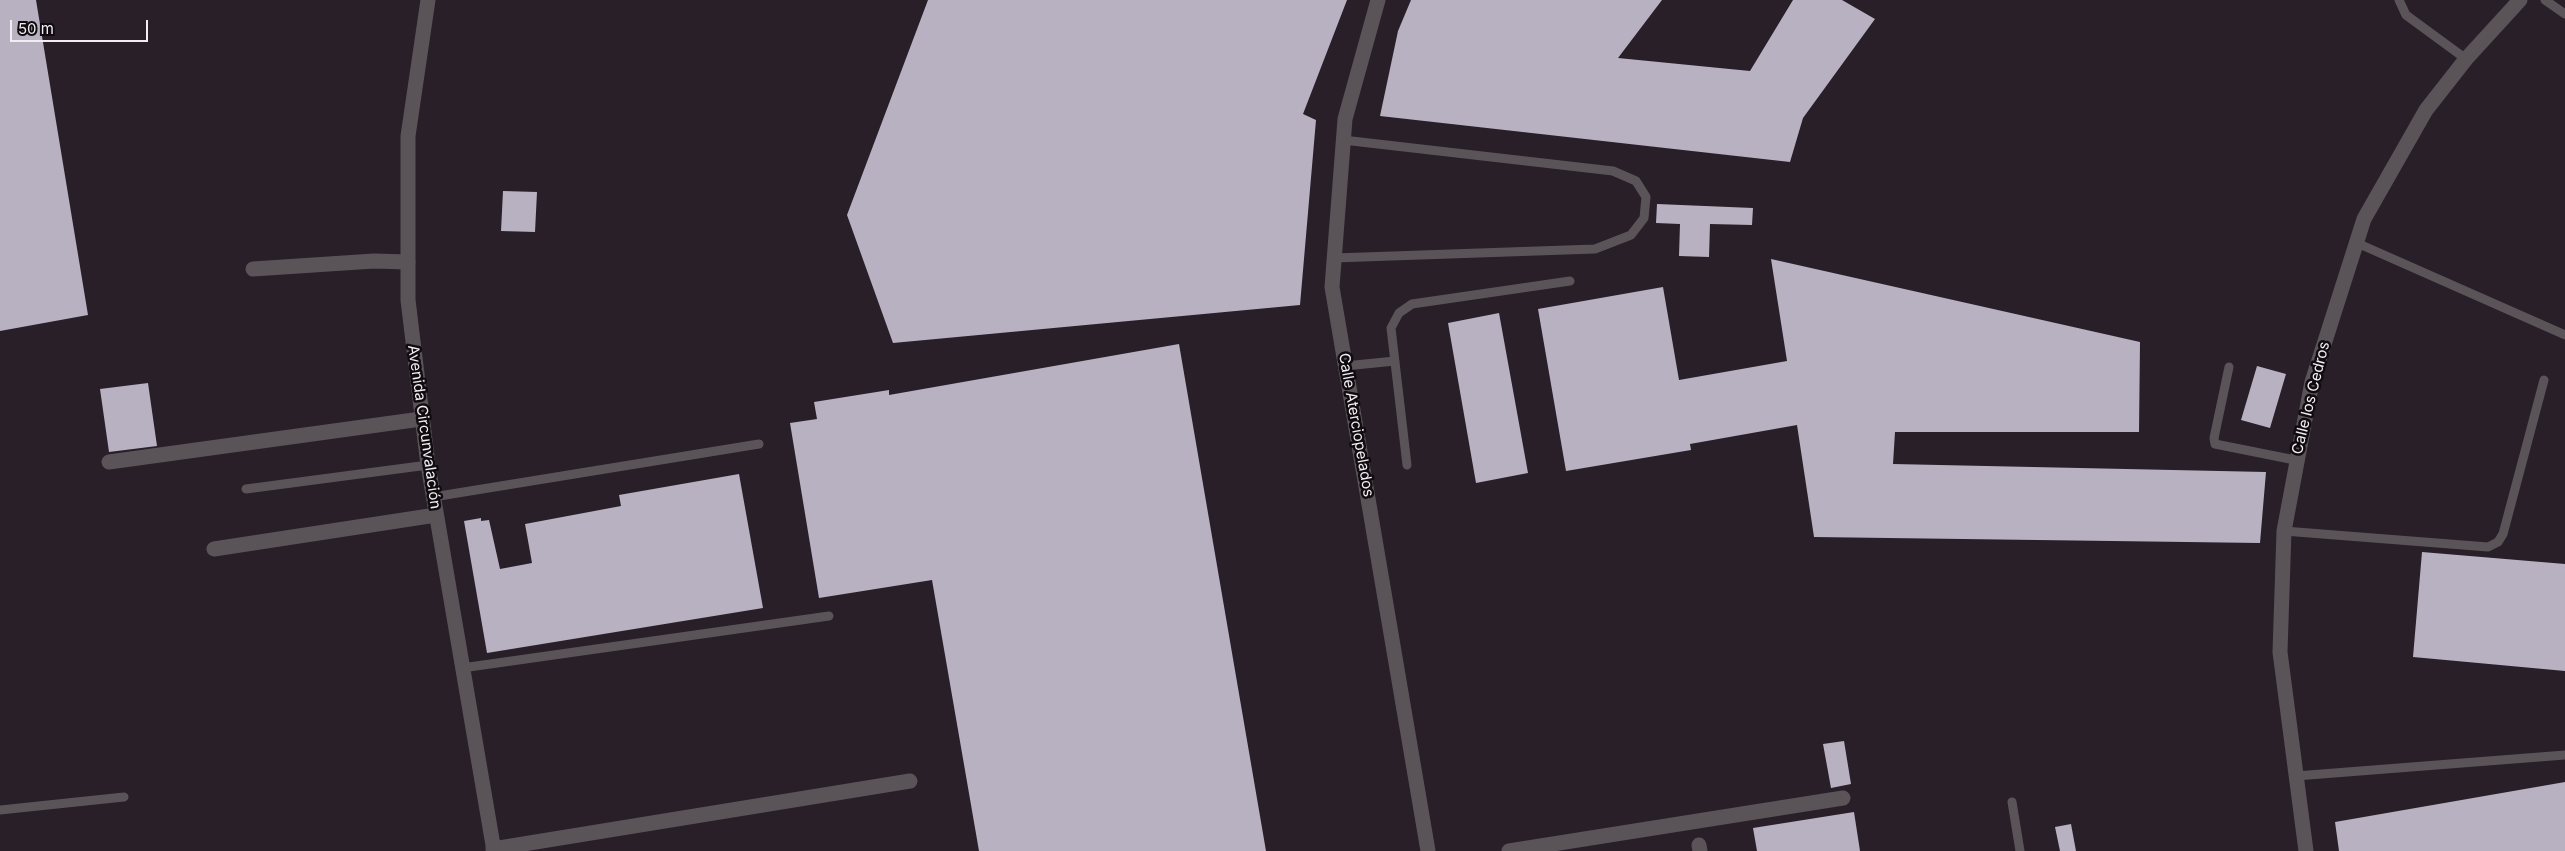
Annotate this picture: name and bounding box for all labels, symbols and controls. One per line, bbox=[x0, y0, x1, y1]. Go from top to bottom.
scale bar bbox=[12, 10, 150, 42]
text: 50 m bbox=[18, 19, 54, 38]
street label: Calle los Cedros bbox=[2288, 340, 2334, 456]
street label: Avenida Circunvalación bbox=[404, 344, 444, 510]
street label: Calle Aterciopelados bbox=[1334, 352, 1378, 498]

